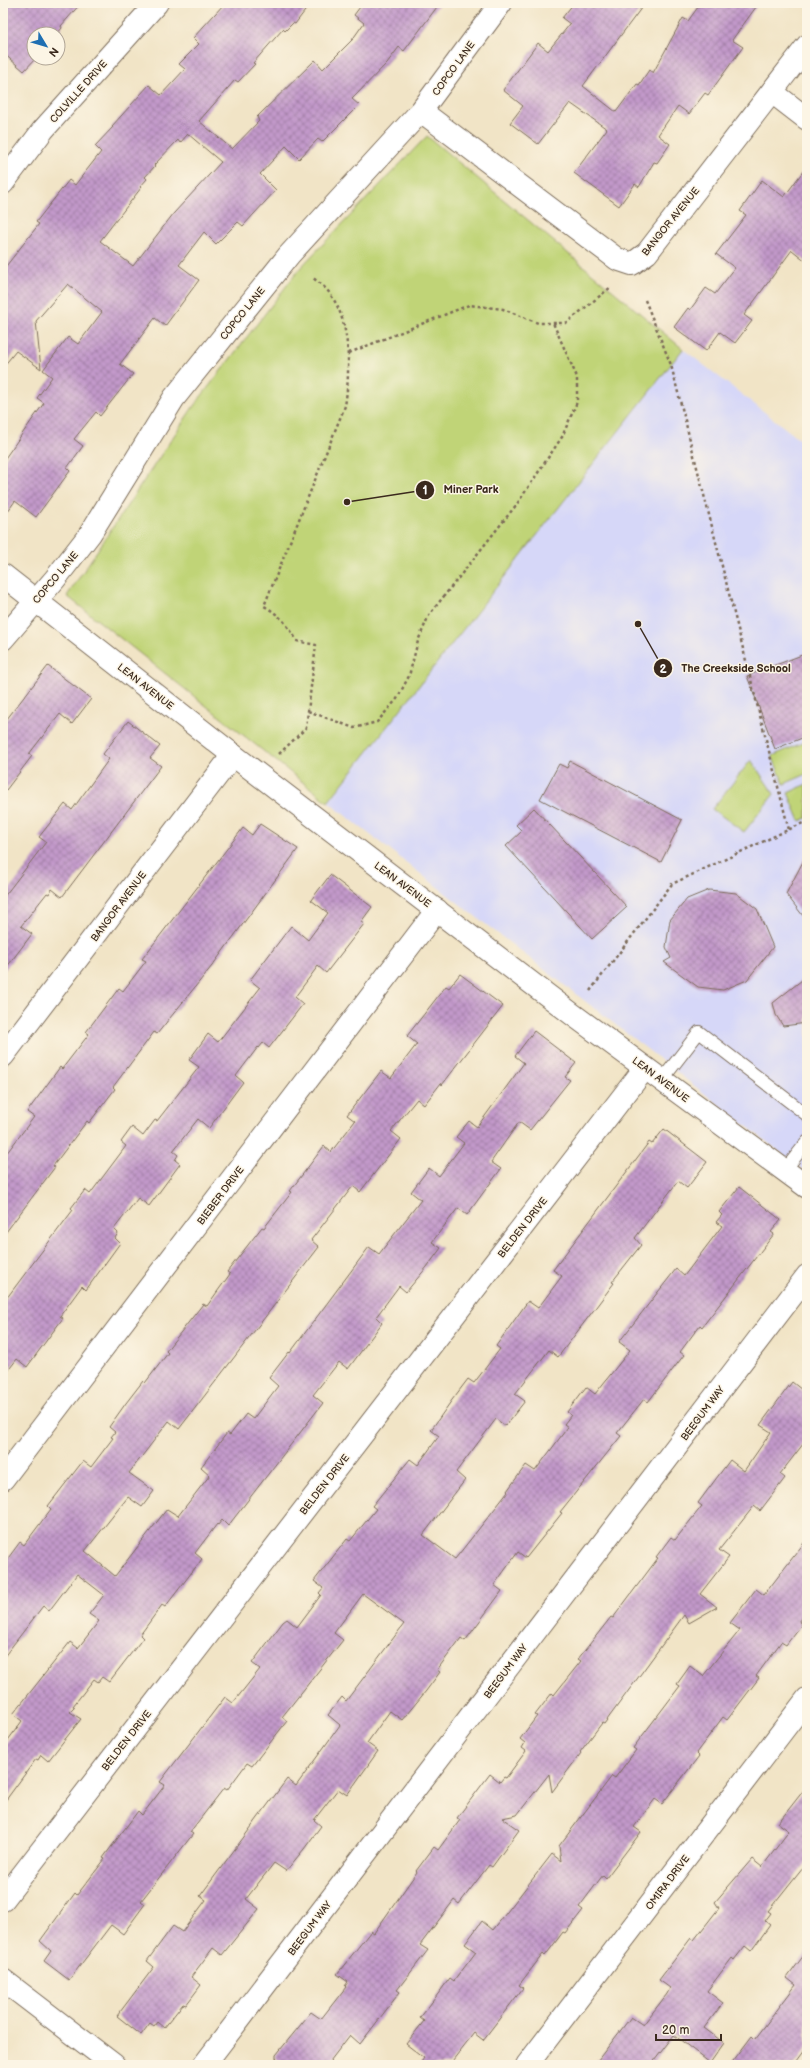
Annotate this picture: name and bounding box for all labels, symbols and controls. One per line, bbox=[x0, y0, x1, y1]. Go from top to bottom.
north arrow bbox=[26, 26, 66, 66]
street label: COPCO LANE bbox=[430, 39, 478, 98]
text: N bbox=[46, 45, 61, 59]
street label: COLVILLE DRIVE bbox=[48, 58, 110, 125]
street label: BANGOR AVENUE bbox=[639, 185, 702, 258]
street label: COPCO LANE bbox=[218, 285, 268, 342]
callout: Miner Park bbox=[415, 478, 506, 501]
text: 1 bbox=[422, 483, 428, 498]
text: Miner Park bbox=[444, 483, 499, 496]
street label: COPCO LANE bbox=[30, 549, 81, 606]
callout: The Creekside School bbox=[653, 657, 799, 680]
street label: LEAN AVENUE bbox=[115, 661, 176, 713]
text: 2 bbox=[659, 662, 667, 677]
text: The Creekside School bbox=[681, 662, 791, 675]
street label: LEAN AVENUE bbox=[372, 860, 434, 910]
street label: BANGOR AVENUE bbox=[88, 869, 149, 944]
street label: LEAN AVENUE bbox=[630, 1055, 692, 1105]
street label: BIEBER DRIVE bbox=[195, 1164, 247, 1227]
street label: BELDEN DRIVE bbox=[495, 1195, 550, 1260]
street label: BEEGUM WAY bbox=[678, 1384, 727, 1443]
street label: BELDEN DRIVE bbox=[297, 1452, 352, 1517]
street label: BEEGUM WAY bbox=[481, 1642, 530, 1701]
street label: BELDEN DRIVE bbox=[99, 1708, 154, 1773]
street label: OMIRA DRIVE bbox=[643, 1852, 693, 1912]
street label: BEEGUM WAY bbox=[285, 1899, 334, 1958]
scale bar bbox=[656, 2016, 721, 2042]
text: 20 m bbox=[662, 2023, 689, 2038]

